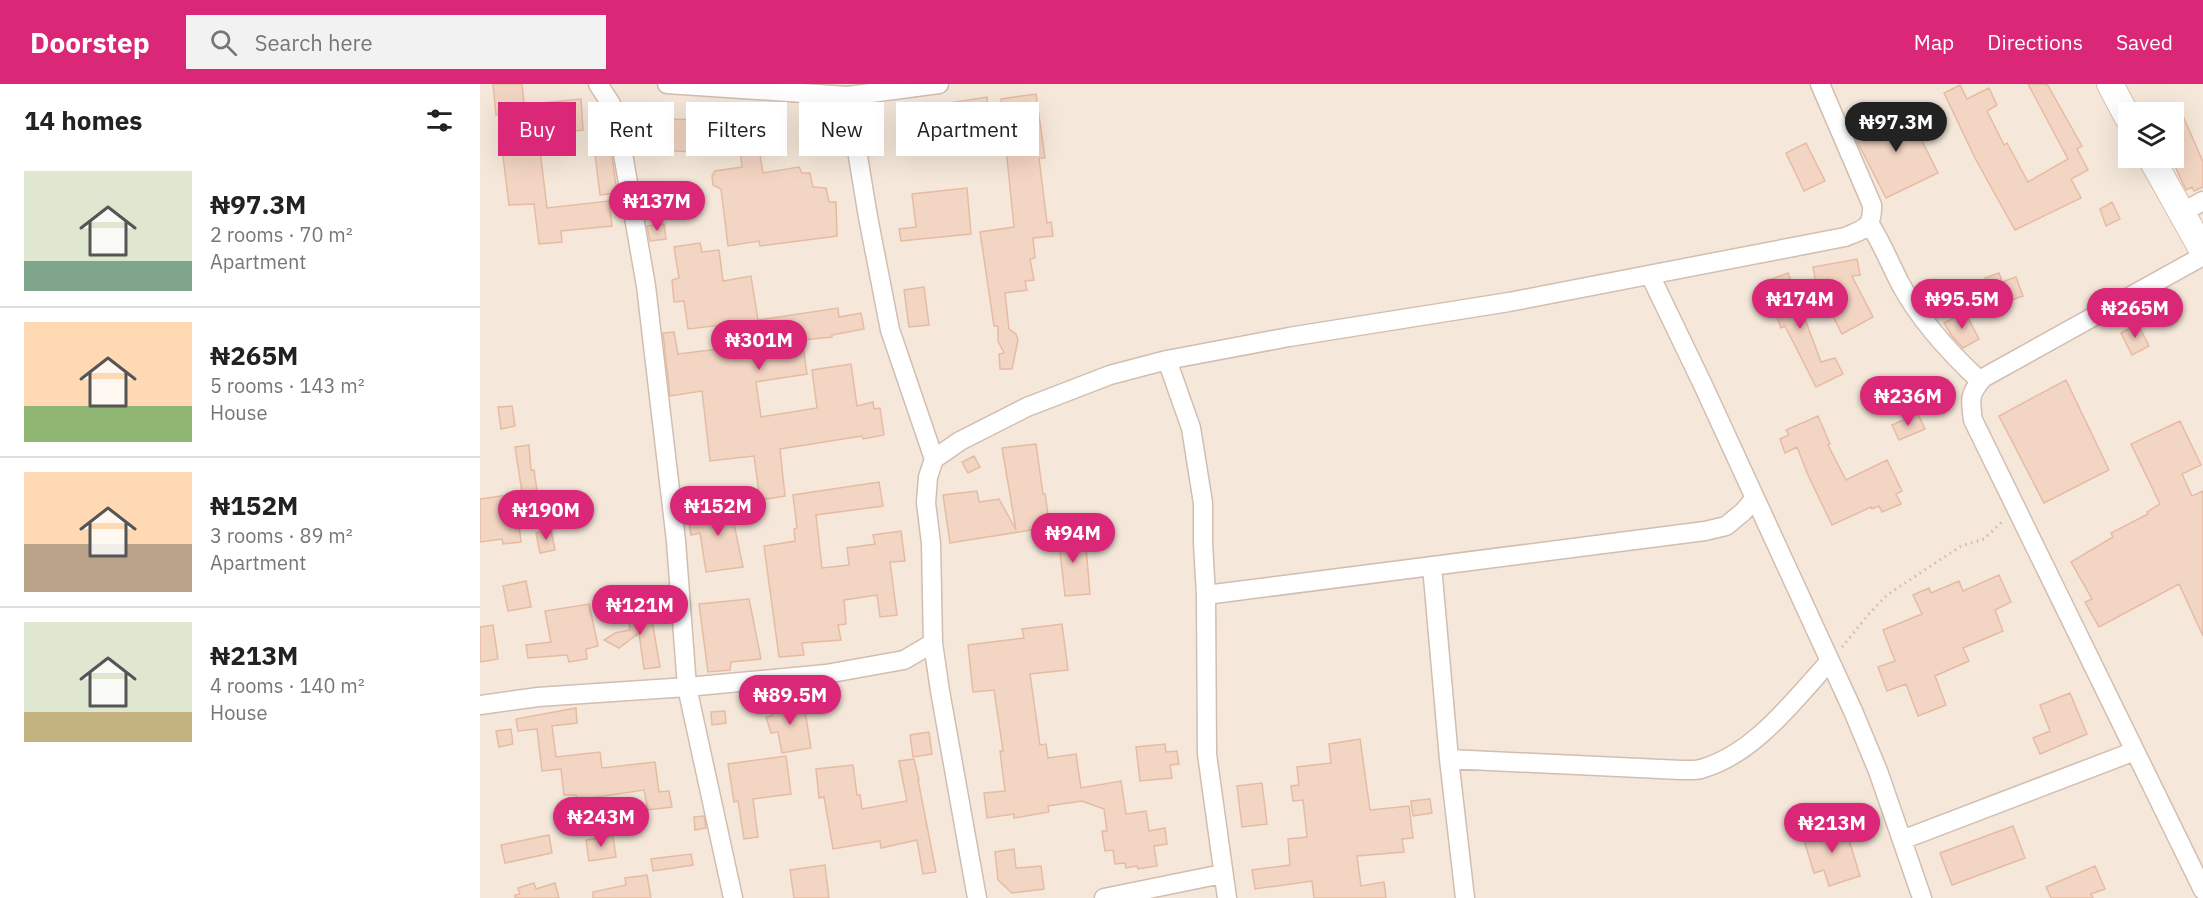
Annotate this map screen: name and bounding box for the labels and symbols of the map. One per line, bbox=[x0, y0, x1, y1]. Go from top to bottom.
pin: ₦97.3M bbox=[1847, 102, 1945, 153]
pin: ₦137M bbox=[615, 181, 699, 232]
pin: ₦174M bbox=[1758, 279, 1842, 330]
pin: ₦95.5M bbox=[1913, 279, 2011, 330]
pin: ₦265M bbox=[2093, 288, 2177, 339]
pin: ₦301M bbox=[717, 320, 801, 371]
pin: ₦236M bbox=[1866, 376, 1950, 427]
pin: ₦152M bbox=[676, 486, 760, 537]
pin: ₦190M bbox=[504, 490, 588, 541]
pin: ₦94M bbox=[1037, 513, 1109, 564]
pin: ₦121M bbox=[598, 585, 682, 636]
pin: ₦89.5M bbox=[741, 675, 839, 726]
pin: ₦243M bbox=[559, 797, 643, 848]
pin: ₦213M bbox=[1790, 803, 1874, 854]

